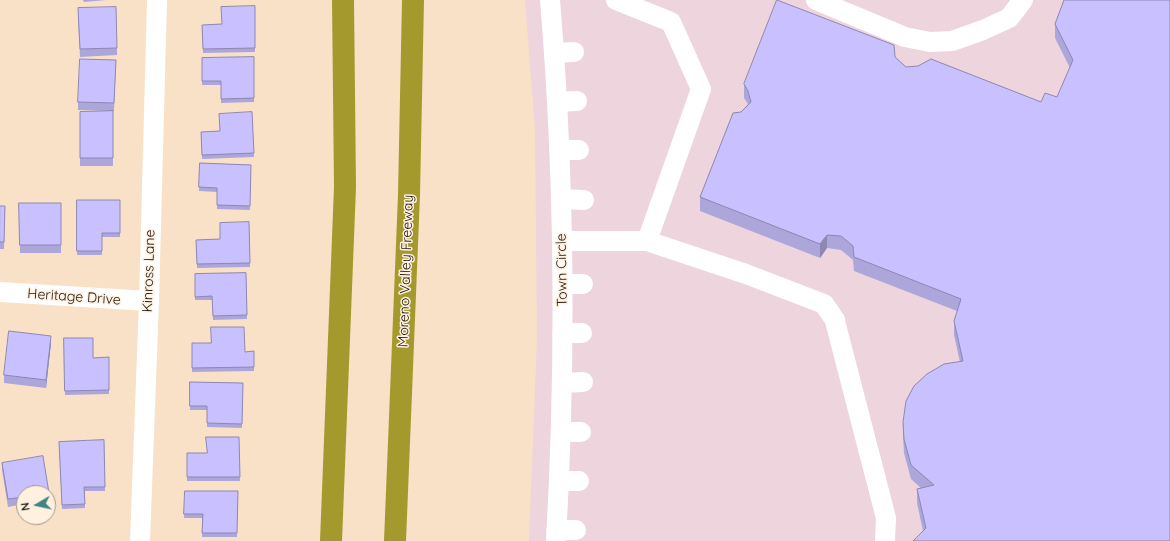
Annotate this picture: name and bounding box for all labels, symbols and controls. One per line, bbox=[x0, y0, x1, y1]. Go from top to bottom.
street label: Moreno Valley Freeway bbox=[395, 194, 417, 348]
street label: Kinross Lane bbox=[139, 229, 159, 313]
street label: Town Circle bbox=[553, 233, 571, 307]
street label: Heritage Drive bbox=[27, 285, 121, 309]
north arrow bbox=[16, 485, 56, 525]
text: N bbox=[18, 502, 33, 512]

